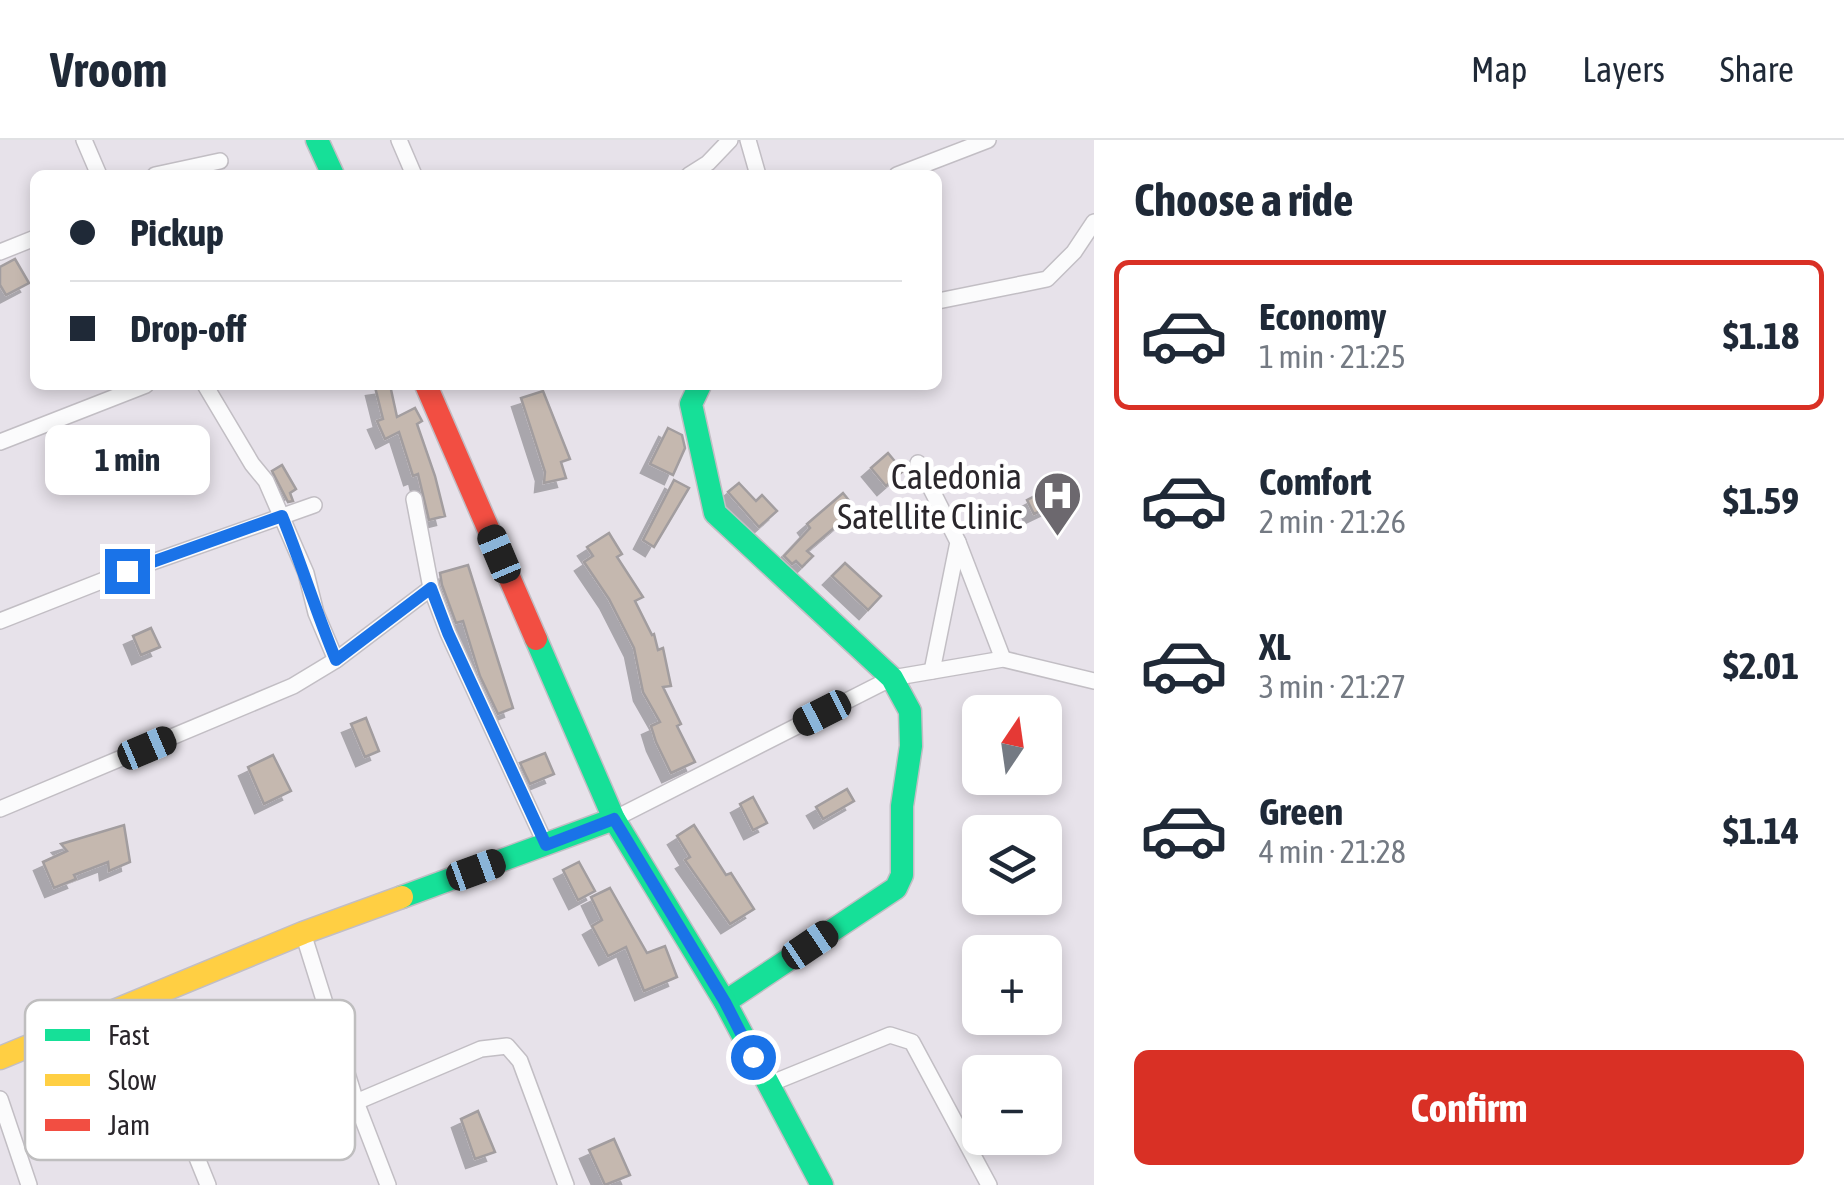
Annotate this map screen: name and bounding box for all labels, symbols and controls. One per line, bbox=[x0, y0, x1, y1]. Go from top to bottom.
text: Vroom bbox=[50, 42, 167, 97]
text: Map bbox=[1471, 49, 1527, 89]
text: Layers bbox=[1582, 49, 1665, 89]
text: Share bbox=[1720, 49, 1794, 89]
text: Choose a ride bbox=[1134, 174, 1353, 226]
text: Pickup bbox=[130, 211, 224, 254]
icon: car bbox=[1139, 290, 1229, 380]
text: Economy bbox=[1259, 295, 1386, 338]
text: Drop-off bbox=[130, 307, 246, 350]
text: $1.18 bbox=[1723, 314, 1799, 357]
text: 1 min · 21:25 bbox=[1259, 338, 1406, 375]
callout: 1 min bbox=[44, 426, 210, 496]
text: 1 min bbox=[95, 441, 160, 478]
icon: car bbox=[1139, 455, 1229, 545]
place label: Caledonia Satellite Clinic bbox=[837, 456, 1022, 536]
text: Comfort bbox=[1259, 460, 1371, 503]
hospital icon: Caledonia Satellite Clinic bbox=[1031, 470, 1083, 538]
text: $1.59 bbox=[1723, 479, 1799, 522]
text: 2 min · 21:26 bbox=[1259, 503, 1406, 540]
car bbox=[473, 521, 525, 587]
route end bbox=[105, 549, 150, 594]
icon: car bbox=[1139, 620, 1229, 710]
text: XL bbox=[1259, 625, 1291, 668]
text: $2.01 bbox=[1723, 644, 1799, 687]
text: 3 min · 21:27 bbox=[1259, 668, 1406, 705]
car bbox=[788, 686, 856, 740]
north arrow bbox=[962, 695, 1062, 795]
map controls bbox=[962, 695, 1062, 1155]
car bbox=[114, 722, 180, 774]
icon: car bbox=[1139, 785, 1229, 875]
text: Green bbox=[1259, 790, 1343, 833]
text: $1.14 bbox=[1723, 809, 1799, 852]
button: layers bbox=[962, 815, 1062, 915]
text: 4 min · 21:28 bbox=[1259, 833, 1406, 870]
car bbox=[443, 846, 509, 894]
car bbox=[777, 916, 843, 974]
button: + bbox=[962, 935, 1062, 1035]
legend bbox=[25, 1000, 355, 1160]
text: Fast bbox=[108, 1019, 150, 1051]
route start bbox=[731, 1035, 776, 1080]
button: Confirm bbox=[1134, 1050, 1804, 1165]
button: − bbox=[962, 1055, 1062, 1155]
text: Slow bbox=[108, 1064, 157, 1096]
text: Jam bbox=[108, 1109, 150, 1141]

